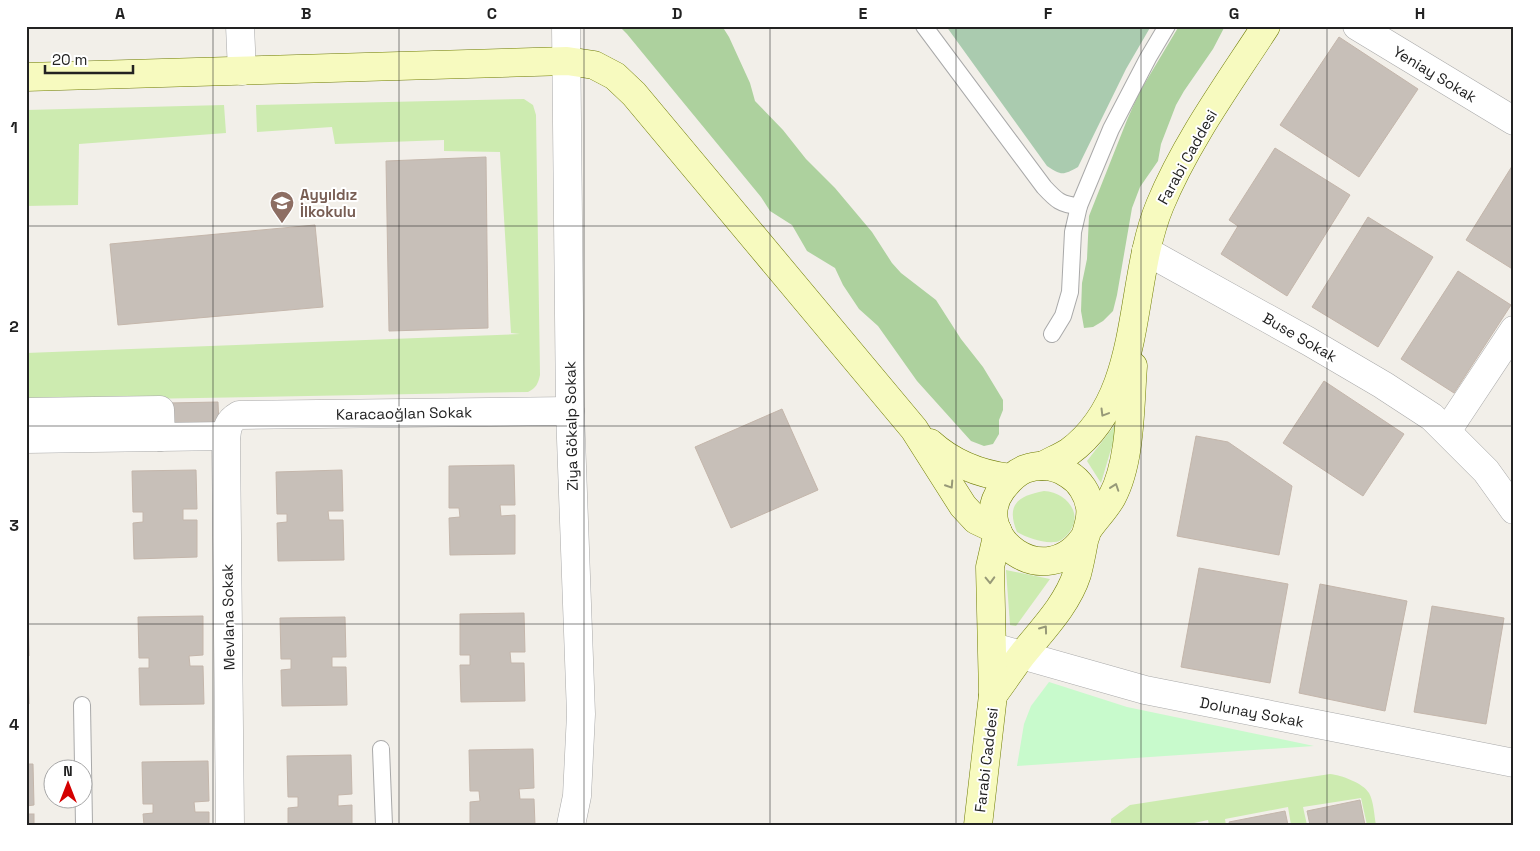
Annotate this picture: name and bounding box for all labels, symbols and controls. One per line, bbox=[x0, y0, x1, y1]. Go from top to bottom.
text: A bbox=[115, 3, 125, 24]
text: B bbox=[301, 3, 311, 24]
text: C bbox=[487, 3, 497, 24]
text: D bbox=[672, 3, 682, 24]
text: E bbox=[859, 3, 868, 24]
text: F bbox=[1044, 3, 1053, 24]
text: G bbox=[1229, 3, 1239, 24]
text: H bbox=[1415, 3, 1425, 24]
scale bar bbox=[45, 42, 132, 74]
street label: Yeniay Sokak bbox=[1390, 42, 1480, 106]
text: 20 m bbox=[52, 50, 87, 69]
street label: Farabi Caddesi bbox=[1153, 106, 1221, 208]
text: 1 bbox=[10, 117, 18, 138]
place label: Ayyıldız İlkokulu bbox=[300, 185, 358, 221]
school or university icon: Ayyıldız İlkokulu bbox=[269, 190, 295, 224]
street label: Buse Sokak bbox=[1259, 308, 1341, 366]
text: 2 bbox=[9, 316, 19, 337]
street label: Ziya Gökalp Sokak bbox=[560, 361, 582, 491]
street label: Karacaoğlan Sokak bbox=[336, 402, 472, 424]
one-way arrow bbox=[1100, 408, 1110, 417]
one-way arrow bbox=[943, 479, 953, 488]
one-way arrow bbox=[1110, 484, 1120, 492]
text: 3 bbox=[9, 515, 19, 536]
street label: Mevlana Sokak bbox=[218, 564, 238, 670]
one-way arrow bbox=[985, 576, 996, 584]
one-way arrow bbox=[1038, 625, 1047, 635]
street label: Dolunay Sokak bbox=[1198, 693, 1306, 731]
street label: Farabi Caddesi bbox=[970, 706, 1002, 814]
text: 4 bbox=[9, 714, 19, 735]
north arrow bbox=[42, 758, 92, 808]
text: N bbox=[63, 762, 73, 780]

